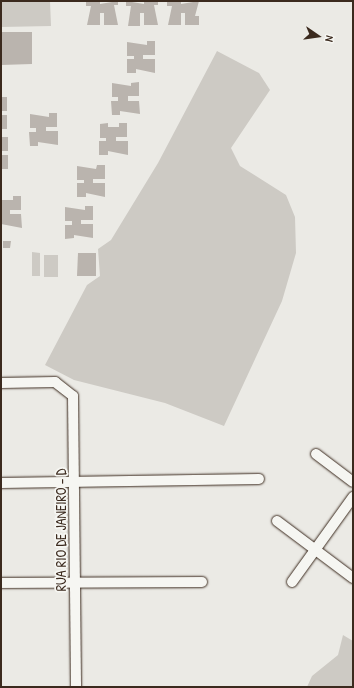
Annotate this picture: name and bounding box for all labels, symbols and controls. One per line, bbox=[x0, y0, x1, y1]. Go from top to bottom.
north arrow bbox=[298, 16, 338, 56]
text: N bbox=[322, 34, 337, 43]
street label: RUA RIO DE JANEIRO - D bbox=[53, 469, 69, 591]

